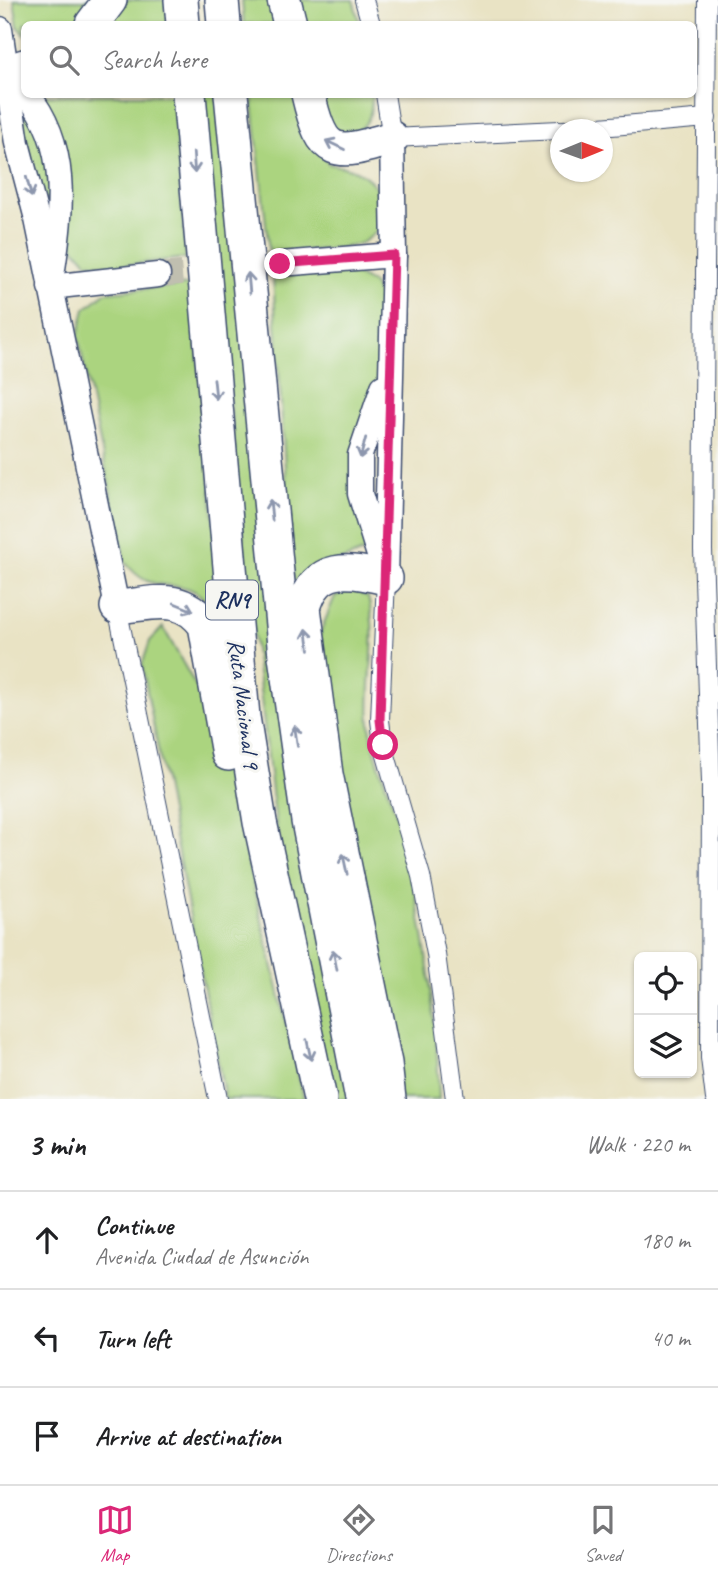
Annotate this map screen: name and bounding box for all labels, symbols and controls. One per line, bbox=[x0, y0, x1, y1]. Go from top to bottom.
search box bbox=[21, 21, 697, 98]
icon: search bbox=[45, 41, 83, 79]
text: Search here bbox=[101, 43, 207, 76]
north arrow bbox=[550, 119, 613, 182]
one-way arrow bbox=[324, 138, 345, 151]
one-way arrow bbox=[188, 151, 201, 173]
one-way arrow bbox=[23, 175, 36, 198]
route end bbox=[264, 248, 295, 279]
one-way arrow bbox=[242, 273, 255, 295]
one-way arrow bbox=[208, 377, 221, 400]
one-way arrow bbox=[356, 437, 369, 459]
one-way arrow bbox=[264, 499, 277, 522]
road number: RN9 bbox=[206, 580, 258, 620]
one-way arrow bbox=[173, 602, 194, 614]
one-way arrow bbox=[302, 628, 315, 651]
street label: Ruta Nacional 9 bbox=[221, 637, 267, 773]
one-way arrow bbox=[289, 725, 302, 748]
route start bbox=[367, 729, 398, 760]
one-way arrow bbox=[337, 853, 350, 875]
one-way arrow bbox=[328, 949, 342, 972]
map controls bbox=[634, 952, 697, 1078]
button: locate bbox=[634, 952, 697, 1015]
button: layers bbox=[634, 1015, 697, 1078]
one-way arrow bbox=[303, 1038, 316, 1061]
text: 3 min bbox=[28, 1126, 85, 1164]
text: Walk · 220 m bbox=[586, 1130, 690, 1159]
text: Continue bbox=[95, 1209, 173, 1242]
icon: ahead bbox=[28, 1221, 66, 1259]
text: 180 m bbox=[641, 1226, 690, 1255]
text: Avenida Ciudad de Asunción bbox=[95, 1242, 308, 1271]
icon: left bbox=[28, 1319, 66, 1357]
text: Turn left bbox=[95, 1322, 170, 1355]
text: 40 m bbox=[651, 1324, 690, 1353]
icon: arrive bbox=[28, 1417, 66, 1455]
text: Arrive at destination bbox=[95, 1420, 281, 1453]
tab: Map bbox=[96, 1501, 134, 1567]
tab: Directions bbox=[326, 1501, 392, 1567]
tab: Saved bbox=[584, 1501, 622, 1567]

